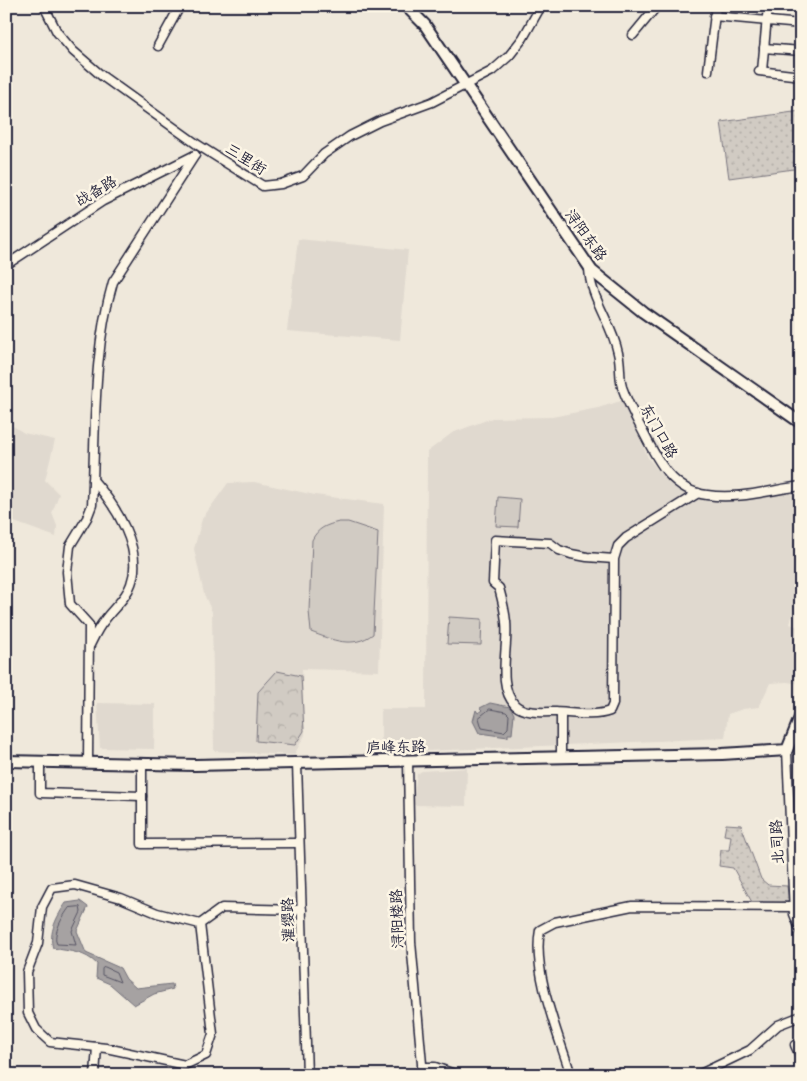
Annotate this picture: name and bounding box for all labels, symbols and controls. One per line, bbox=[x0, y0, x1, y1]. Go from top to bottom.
street label: 三里街 bbox=[220, 136, 272, 182]
street label: 战备路 bbox=[70, 168, 122, 214]
street label: 浔阳东路 bbox=[558, 203, 614, 267]
street label: 东门口路 bbox=[633, 398, 685, 464]
street label: 庐峰东路 bbox=[366, 733, 426, 761]
street label: 北司路 bbox=[763, 819, 791, 865]
street label: 浔阳楼路 bbox=[383, 889, 411, 949]
street label: 灌缨路 bbox=[274, 897, 302, 943]

